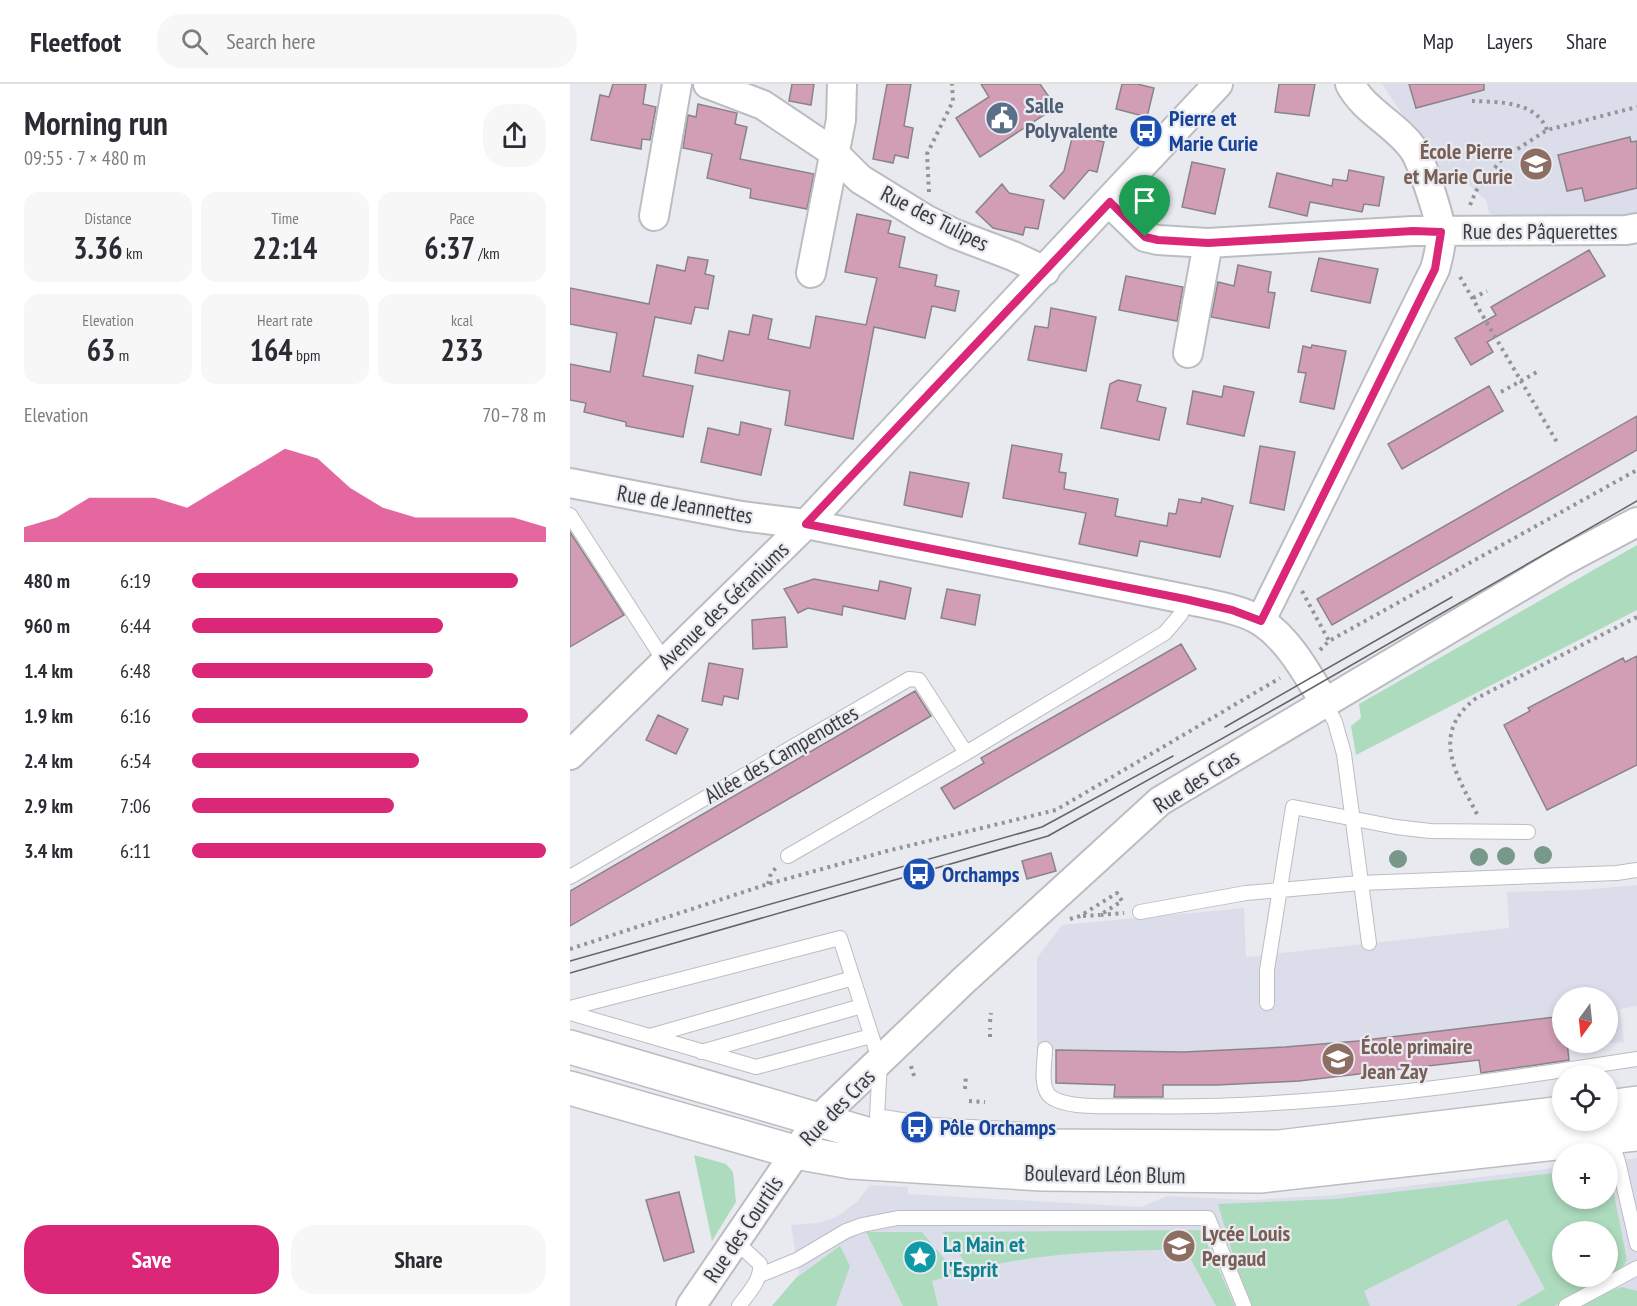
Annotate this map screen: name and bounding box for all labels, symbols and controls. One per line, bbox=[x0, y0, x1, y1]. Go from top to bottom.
search box bbox=[157, 14, 577, 68]
text: Fleetfoot bbox=[30, 23, 121, 60]
icon: search bbox=[178, 25, 211, 58]
text: Search here bbox=[226, 27, 316, 55]
text: Map bbox=[1423, 28, 1454, 55]
text: Layers bbox=[1487, 28, 1533, 55]
text: Share bbox=[1566, 28, 1607, 55]
place label: Salle Polyvalente bbox=[1025, 91, 1118, 144]
public building icon: Salle Polyvalente bbox=[984, 100, 1020, 136]
text: Morning run bbox=[24, 101, 168, 144]
button: share bbox=[483, 104, 546, 167]
place label: Pierre et Marie Curie bbox=[1169, 104, 1258, 157]
bus stop icon: Pierre et Marie Curie bbox=[1128, 113, 1164, 149]
place label: École Pierre et Marie Curie bbox=[1403, 137, 1513, 190]
text: 09:55 · 7 × 480 m bbox=[24, 145, 146, 171]
school or university icon: École Pierre et Marie Curie bbox=[1518, 146, 1554, 182]
pin bbox=[1119, 175, 1170, 237]
street label: Rue des Tulipes bbox=[876, 179, 994, 257]
icon: arrive bbox=[1128, 184, 1161, 217]
text: Distance bbox=[84, 208, 132, 228]
text: Time bbox=[271, 208, 299, 228]
text: Pace bbox=[449, 208, 475, 228]
street label: Rue des Pâquerettes bbox=[1463, 217, 1618, 245]
text: 3.36 bbox=[73, 228, 123, 267]
text: 22:14 bbox=[253, 228, 317, 267]
text: 6:37 bbox=[424, 228, 475, 267]
text: km bbox=[123, 243, 143, 263]
text: /km bbox=[475, 243, 500, 263]
text: Elevation bbox=[82, 310, 134, 330]
text: Heart rate bbox=[257, 310, 313, 330]
text: kcal bbox=[451, 310, 473, 330]
text: 63 bbox=[87, 330, 115, 369]
text: 164 bbox=[250, 330, 293, 369]
text: 233 bbox=[440, 330, 484, 369]
text: m bbox=[115, 345, 129, 365]
text: bpm bbox=[293, 345, 320, 365]
text: Elevation bbox=[24, 402, 88, 428]
text: 70–78 m bbox=[482, 402, 546, 428]
street label: Rue de Jeannettes bbox=[615, 478, 755, 530]
street label: Avenue des Géraniums bbox=[652, 535, 794, 675]
text: 480 m bbox=[24, 568, 70, 594]
text: 6:19 bbox=[120, 568, 151, 594]
text: 960 m bbox=[24, 613, 70, 639]
text: 6:44 bbox=[120, 613, 151, 639]
text: 1.4 km bbox=[24, 658, 73, 684]
text: 6:48 bbox=[120, 658, 151, 684]
street label: Allée des Campenottes bbox=[699, 699, 863, 809]
text: 1.9 km bbox=[24, 703, 73, 729]
text: 6:16 bbox=[120, 703, 151, 729]
street label: Rue des Cras bbox=[1148, 743, 1244, 819]
text: 2.4 km bbox=[24, 748, 73, 774]
text: 6:54 bbox=[120, 748, 151, 774]
text: 2.9 km bbox=[24, 793, 73, 819]
text: 7:06 bbox=[120, 793, 151, 819]
text: 3.4 km bbox=[24, 838, 73, 864]
text: 6:11 bbox=[120, 838, 151, 864]
bus stop icon: Orchamps bbox=[901, 856, 937, 892]
place label: Orchamps bbox=[942, 860, 1020, 888]
north arrow bbox=[1552, 987, 1618, 1053]
map controls bbox=[1552, 987, 1618, 1287]
place label: École primaire Jean Zay bbox=[1360, 1032, 1473, 1085]
school or university icon: École primaire Jean Zay bbox=[1320, 1041, 1356, 1077]
street label: Rue des Cras bbox=[793, 1063, 881, 1151]
button: locate bbox=[1552, 1065, 1618, 1131]
bus stop icon: Pôle Orchamps bbox=[899, 1109, 935, 1145]
place label: Pôle Orchamps bbox=[940, 1113, 1056, 1141]
button: + bbox=[1552, 1143, 1618, 1209]
street label: Boulevard Léon Blum bbox=[1024, 1159, 1186, 1189]
street label: Rue des Courtils bbox=[697, 1170, 789, 1288]
place label: Lycée Louis Pergaud bbox=[1202, 1219, 1291, 1272]
button: − bbox=[1552, 1221, 1618, 1287]
button: Save bbox=[24, 1225, 279, 1294]
button: Share bbox=[291, 1225, 546, 1294]
school or university icon: Lycée Louis Pergaud bbox=[1161, 1228, 1197, 1264]
place label: La Main et l'Esprit bbox=[943, 1230, 1025, 1283]
place icon: La Main et l'Esprit bbox=[902, 1239, 938, 1275]

